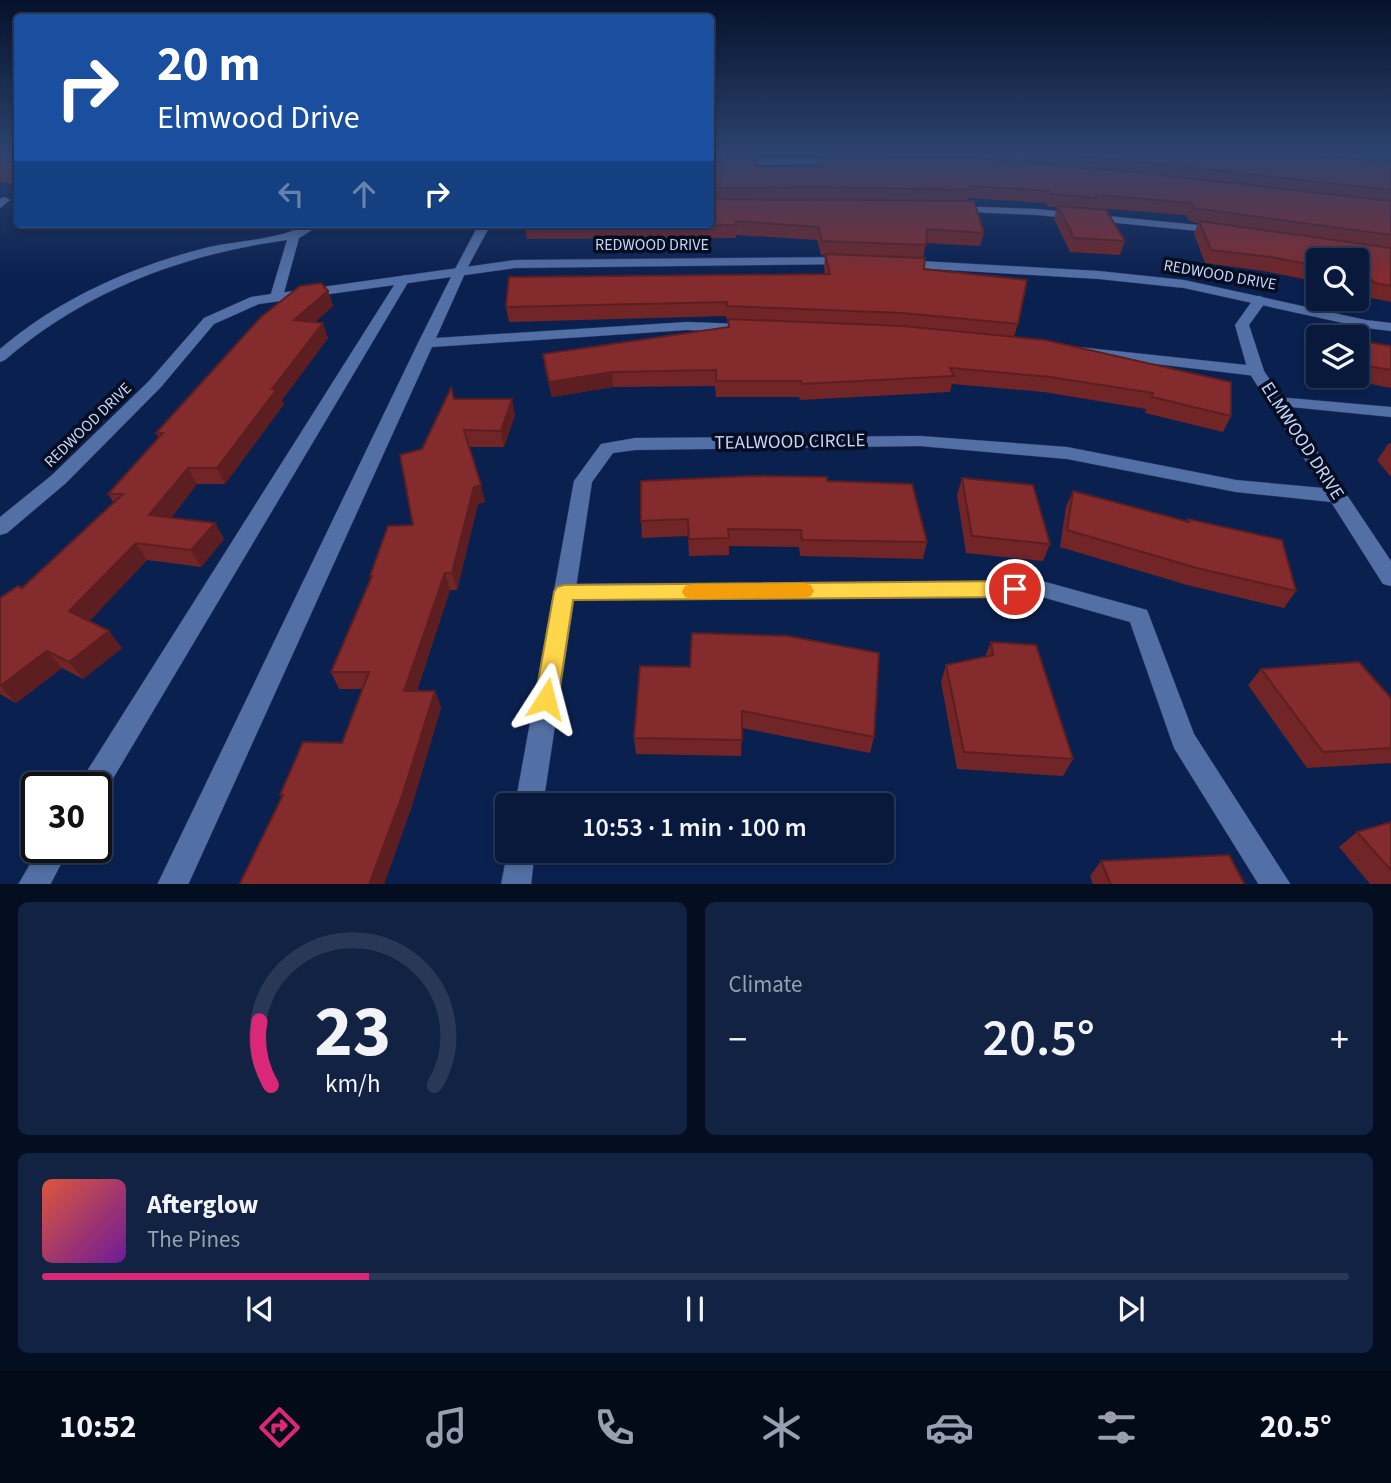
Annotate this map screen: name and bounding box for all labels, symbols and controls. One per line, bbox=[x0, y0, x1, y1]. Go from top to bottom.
text: 20 m bbox=[157, 30, 261, 100]
icon: right bbox=[42, 42, 133, 133]
text: Elmwood Drive bbox=[157, 95, 360, 141]
icon: left bbox=[272, 175, 310, 213]
icon: ahead bbox=[345, 175, 383, 213]
icon: right bbox=[418, 175, 456, 213]
street label: REDWOOD DRIVE bbox=[595, 234, 709, 256]
map controls bbox=[1306, 248, 1369, 388]
button: search bbox=[1306, 248, 1369, 311]
street label: REDWOOD DRIVE bbox=[1162, 254, 1278, 296]
button: layers bbox=[1306, 325, 1369, 388]
street label: ELMWOOD DRIVE bbox=[1254, 377, 1350, 505]
street label: REDWOOD DRIVE bbox=[39, 378, 137, 472]
street label: TEALWOOD CIRCLE bbox=[714, 427, 866, 457]
pin bbox=[985, 559, 1045, 619]
icon: arrive bbox=[996, 570, 1034, 608]
position arrow bbox=[509, 662, 583, 736]
speed limit sign: 30 bbox=[21, 772, 112, 863]
text: 10:53 · 1 min · 100 m bbox=[582, 809, 807, 846]
text: Climate bbox=[729, 968, 802, 1001]
text: 23 bbox=[314, 980, 391, 1084]
text: 20.5° bbox=[983, 1002, 1095, 1076]
text: − bbox=[729, 1013, 747, 1067]
text: + bbox=[1330, 1013, 1349, 1067]
text: km/h bbox=[325, 1065, 380, 1101]
text: Afterglow bbox=[147, 1186, 258, 1223]
text: The Pines bbox=[147, 1223, 240, 1256]
icon: previous bbox=[241, 1290, 279, 1328]
icon: pause bbox=[676, 1290, 714, 1328]
icon: next bbox=[1112, 1290, 1150, 1328]
icon: directions bbox=[255, 1403, 304, 1452]
icon: music bbox=[422, 1403, 471, 1452]
icon: phone bbox=[590, 1403, 639, 1452]
icon: climate bbox=[757, 1403, 806, 1452]
icon: car bbox=[925, 1403, 974, 1452]
icon: filters bbox=[1092, 1403, 1141, 1452]
text: 10:52 bbox=[59, 1404, 136, 1450]
text: 20.5° bbox=[1260, 1404, 1332, 1450]

